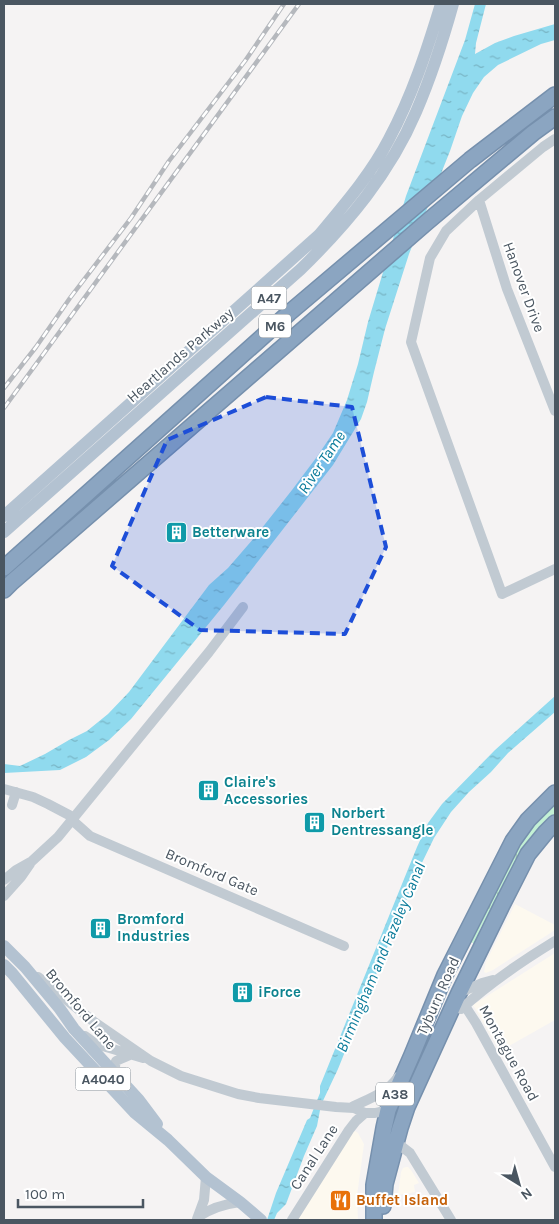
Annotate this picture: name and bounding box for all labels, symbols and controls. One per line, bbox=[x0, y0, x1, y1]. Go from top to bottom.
street label: Hanover Drive bbox=[499, 239, 549, 335]
road number: A47 bbox=[252, 286, 286, 310]
street label: Heartlands Parkway bbox=[123, 304, 237, 406]
road number: M6 bbox=[259, 314, 291, 338]
water label: River Tame bbox=[294, 427, 350, 497]
building icon: Betterware bbox=[164, 520, 188, 544]
place label: Betterware bbox=[192, 523, 269, 541]
place label: Claire's Accessories bbox=[224, 773, 308, 808]
building icon: Claire's Accessories bbox=[196, 779, 220, 803]
place label: Norbert Dentressangle bbox=[331, 804, 434, 839]
building icon: Norbert Dentressangle bbox=[303, 810, 327, 834]
street label: Bromford Gate bbox=[163, 844, 261, 900]
water label: Birmingham and Fazeley Canal bbox=[332, 859, 429, 1055]
place label: Bromford Industries bbox=[117, 910, 190, 945]
building icon: Bromford Industries bbox=[89, 916, 113, 940]
street label: Tyburn Road bbox=[413, 954, 463, 1038]
street label: Bromford Lane bbox=[42, 965, 120, 1053]
building icon: iForce bbox=[230, 980, 254, 1004]
place label: iForce bbox=[258, 983, 301, 1001]
street label: Montague Road bbox=[475, 1002, 543, 1104]
road number: A4040 bbox=[76, 1068, 130, 1090]
road number: A38 bbox=[376, 1082, 414, 1106]
street label: Canal Lane bbox=[286, 1121, 342, 1193]
north arrow bbox=[494, 1159, 544, 1209]
scale bar bbox=[18, 1176, 142, 1208]
text: N bbox=[517, 1184, 536, 1204]
text: 100 m bbox=[25, 1185, 65, 1203]
restaurant icon: Buffet Island bbox=[328, 1188, 352, 1212]
place label: Buffet Island bbox=[356, 1191, 448, 1209]

